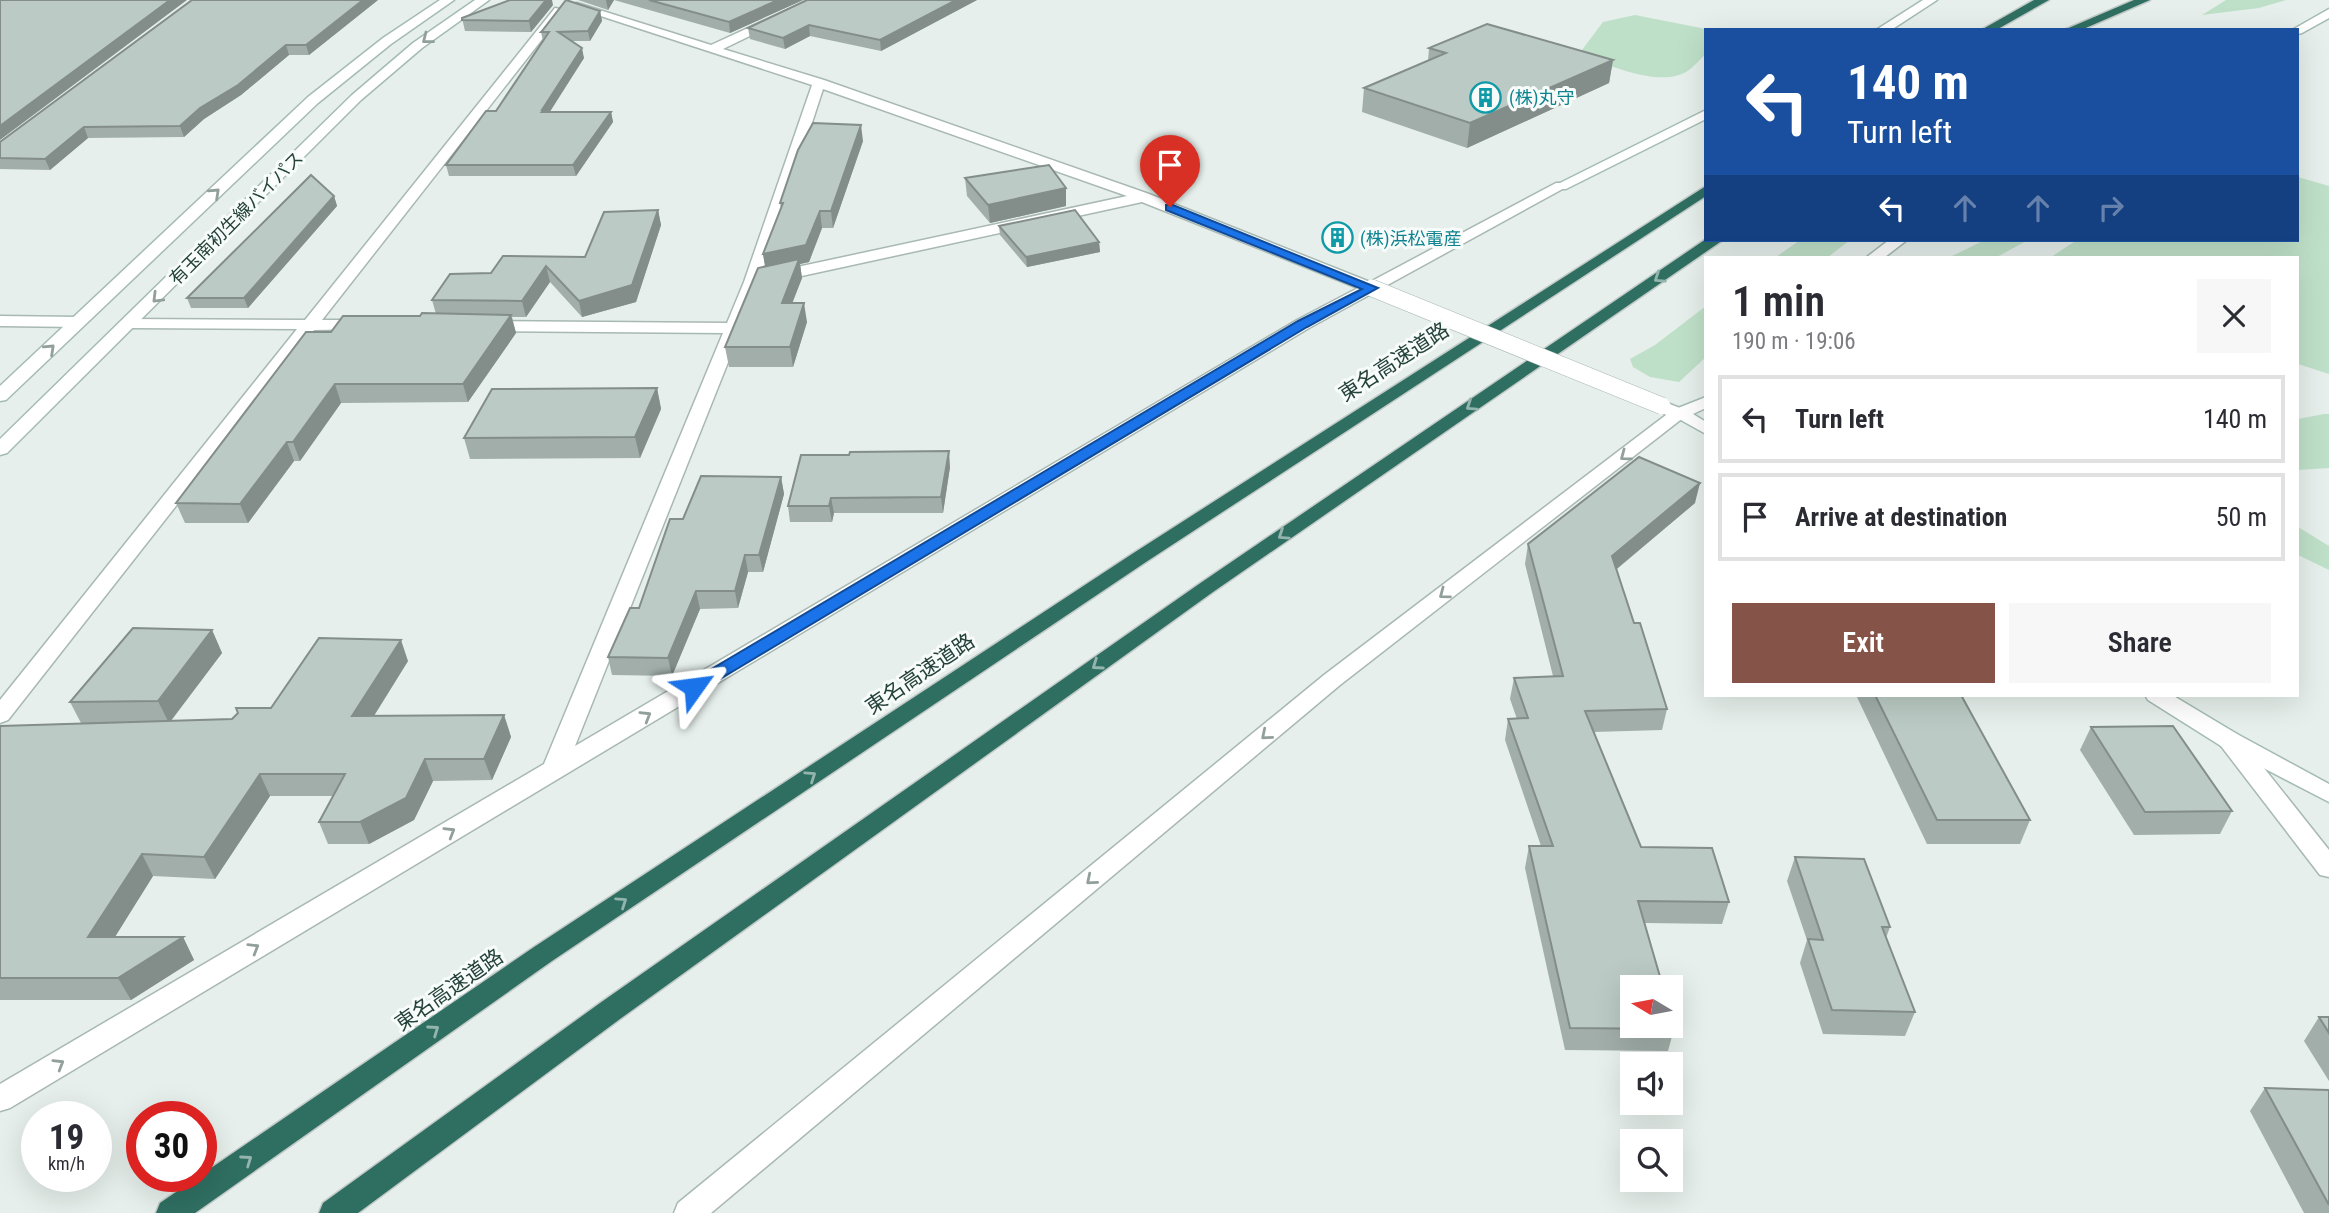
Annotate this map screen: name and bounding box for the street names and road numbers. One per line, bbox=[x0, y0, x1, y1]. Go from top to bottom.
street label: 有玉南初生線バイパス bbox=[165, 147, 307, 289]
street label: 東名高速道路 bbox=[1335, 318, 1453, 406]
street label: 東名高速道路 bbox=[861, 629, 979, 719]
street label: 東名高速道路 bbox=[391, 944, 507, 1036]

